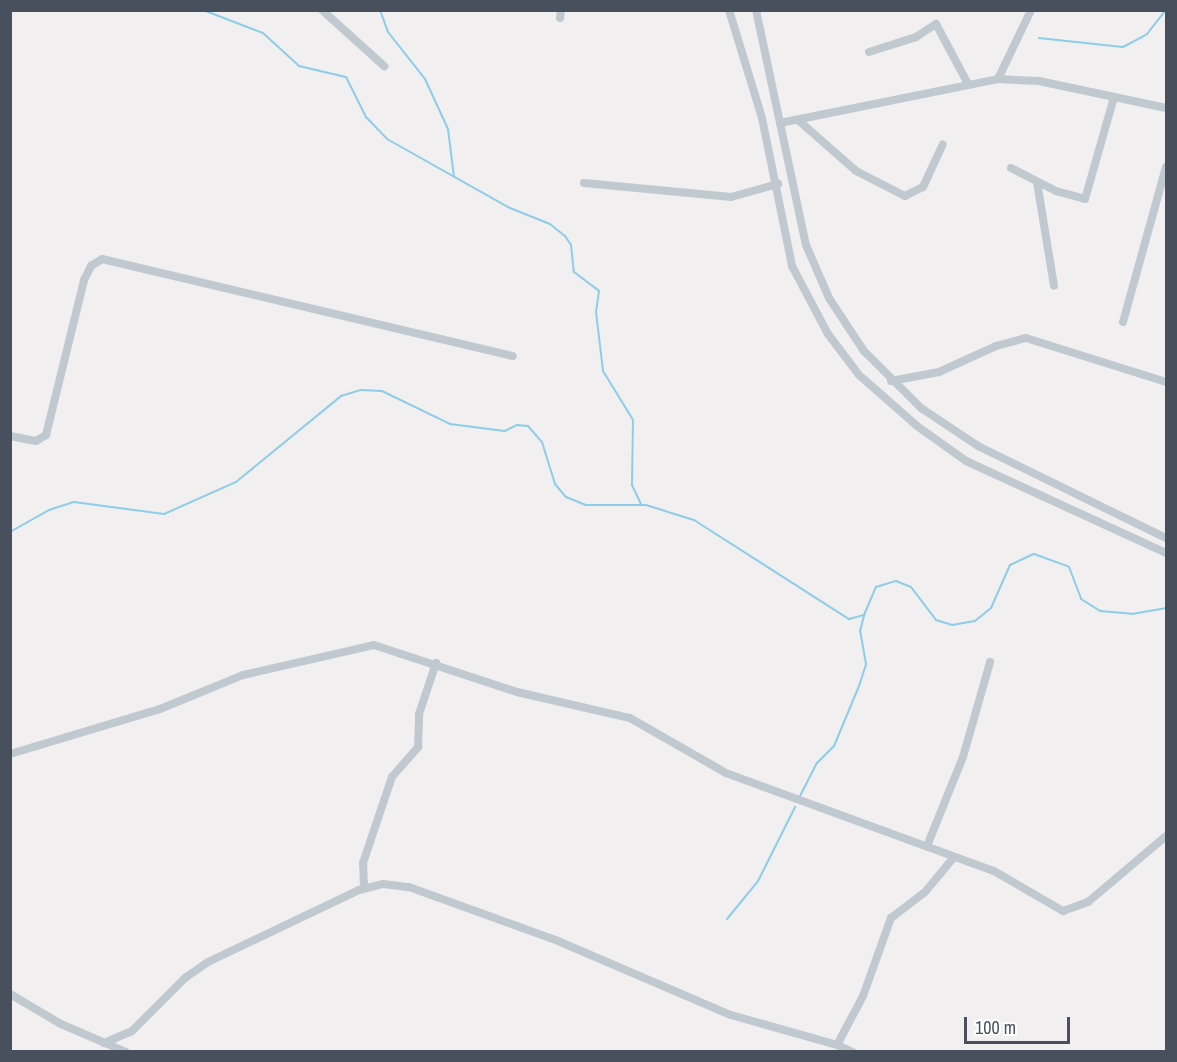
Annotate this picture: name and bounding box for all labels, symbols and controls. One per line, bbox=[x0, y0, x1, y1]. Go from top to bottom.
scale bar bbox=[967, 1005, 1074, 1043]
text: 100 m bbox=[975, 1015, 1016, 1040]

